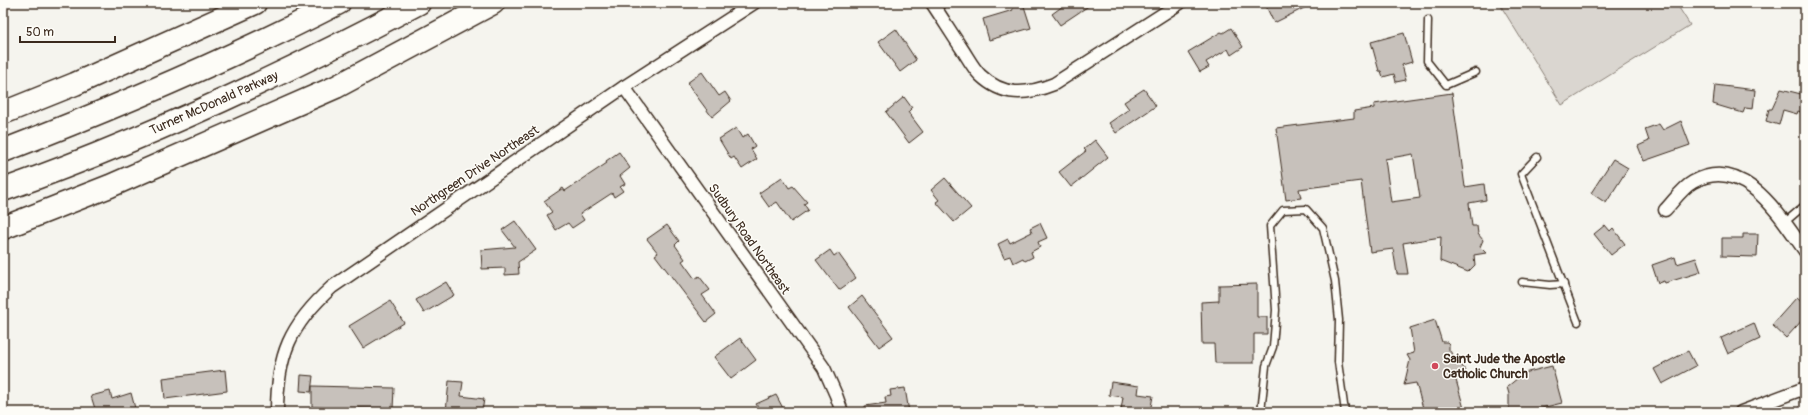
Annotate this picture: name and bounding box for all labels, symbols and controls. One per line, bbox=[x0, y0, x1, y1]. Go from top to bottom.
scale bar bbox=[20, 18, 115, 44]
text: 50 m bbox=[26, 25, 54, 40]
street label: Turner McDonald Parkway bbox=[147, 67, 281, 139]
street label: Northgreen Drive Northeast bbox=[408, 122, 543, 220]
street label: Sudbury Road Northeast bbox=[705, 181, 794, 298]
place label: Saint Jude the Apostle Catholic Church bbox=[1443, 351, 1566, 382]
marker: Saint Jude the Apostle Catholic Church bbox=[1430, 361, 1440, 371]

